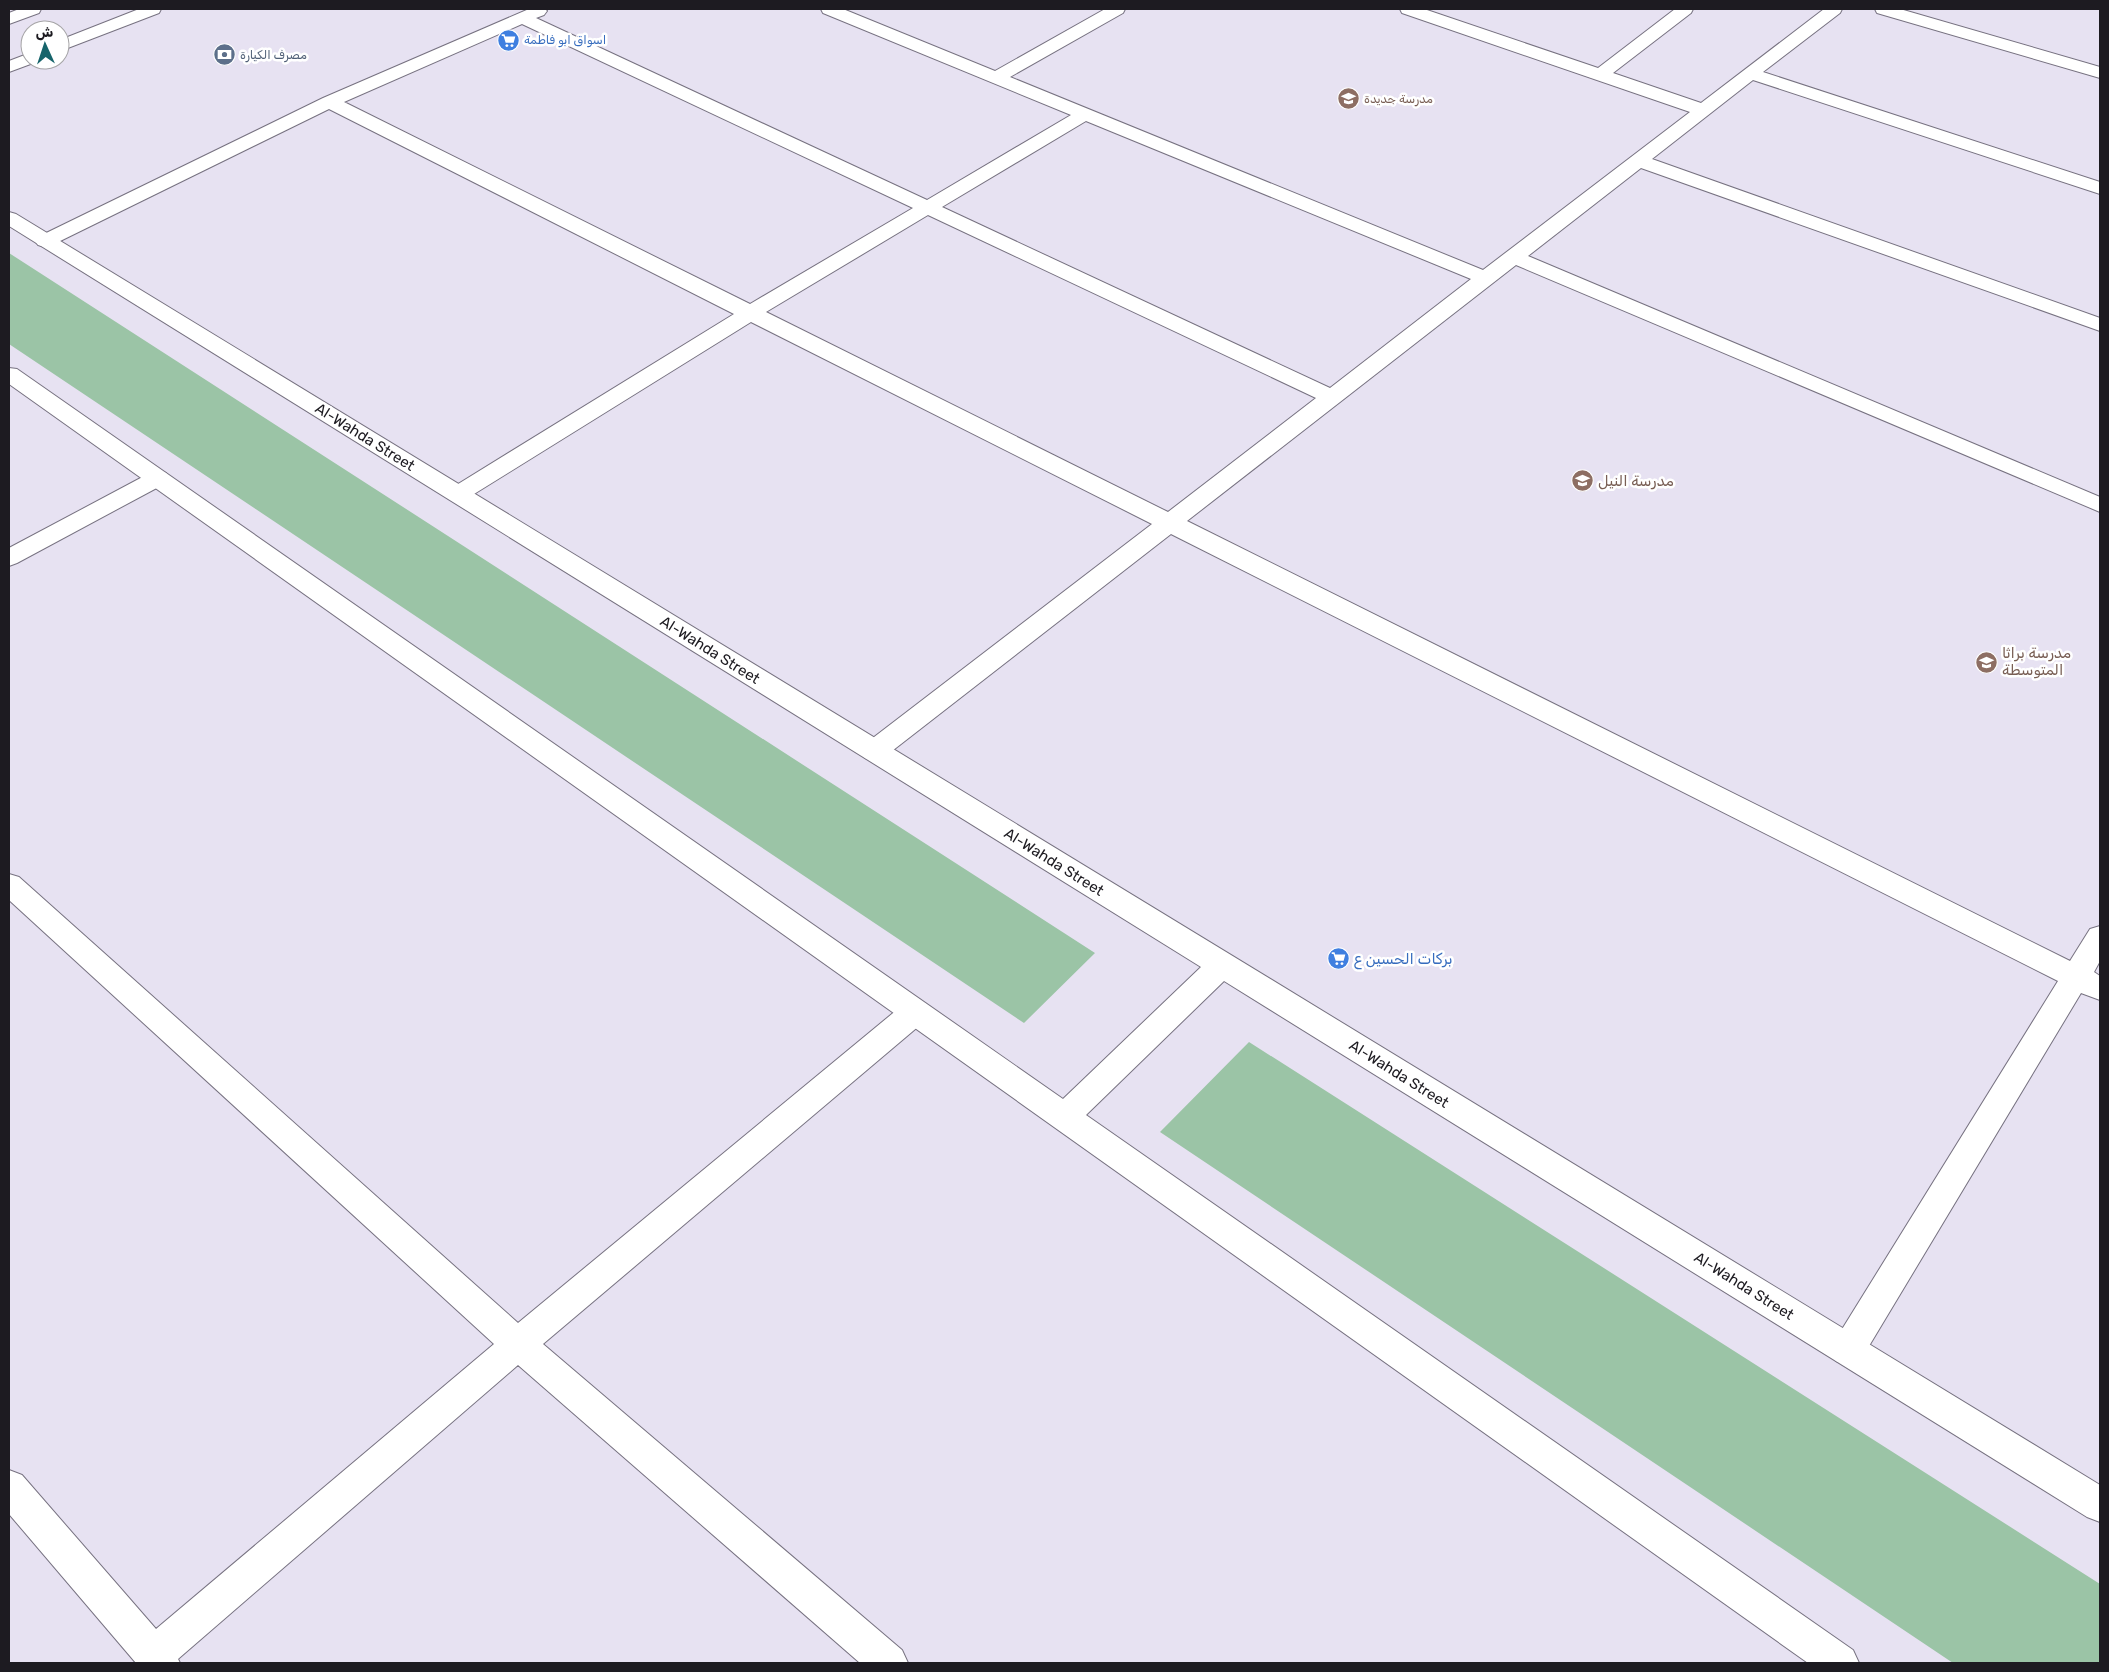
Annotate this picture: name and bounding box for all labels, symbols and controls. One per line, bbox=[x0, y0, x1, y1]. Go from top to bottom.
north arrow bbox=[20, 20, 70, 70]
text: ش bbox=[35, 24, 54, 41]
supermarket icon: اسواق ابو فاطمة bbox=[496, 28, 520, 52]
place label: اسواق ابو فاطمة bbox=[524, 33, 606, 48]
bank icon: مصرف الكيارة bbox=[212, 43, 236, 67]
place label: مصرف الكيارة bbox=[240, 48, 307, 63]
school or university icon: مدرسة جديدة bbox=[1336, 87, 1360, 111]
place label: مدرسة جديدة bbox=[1364, 92, 1433, 107]
street label: Al-Wahda Street bbox=[312, 399, 418, 475]
school or university icon: مدرسة النيل bbox=[1570, 469, 1594, 493]
place label: مدرسة النيل bbox=[1598, 472, 1674, 490]
street label: Al-Wahda Street bbox=[657, 612, 763, 688]
place label: مدرسة براثا المتوسطة bbox=[2002, 644, 2071, 679]
school or university icon: مدرسة براثا المتوسطة bbox=[1974, 650, 1998, 674]
street label: Al-Wahda Street bbox=[1001, 824, 1107, 900]
supermarket icon: بركات الحسين ع bbox=[1326, 947, 1350, 971]
place label: بركات الحسين ع bbox=[1354, 950, 1453, 970]
street label: Al-Wahda Street bbox=[1346, 1036, 1452, 1112]
street label: Al-Wahda Street bbox=[1691, 1248, 1797, 1324]

